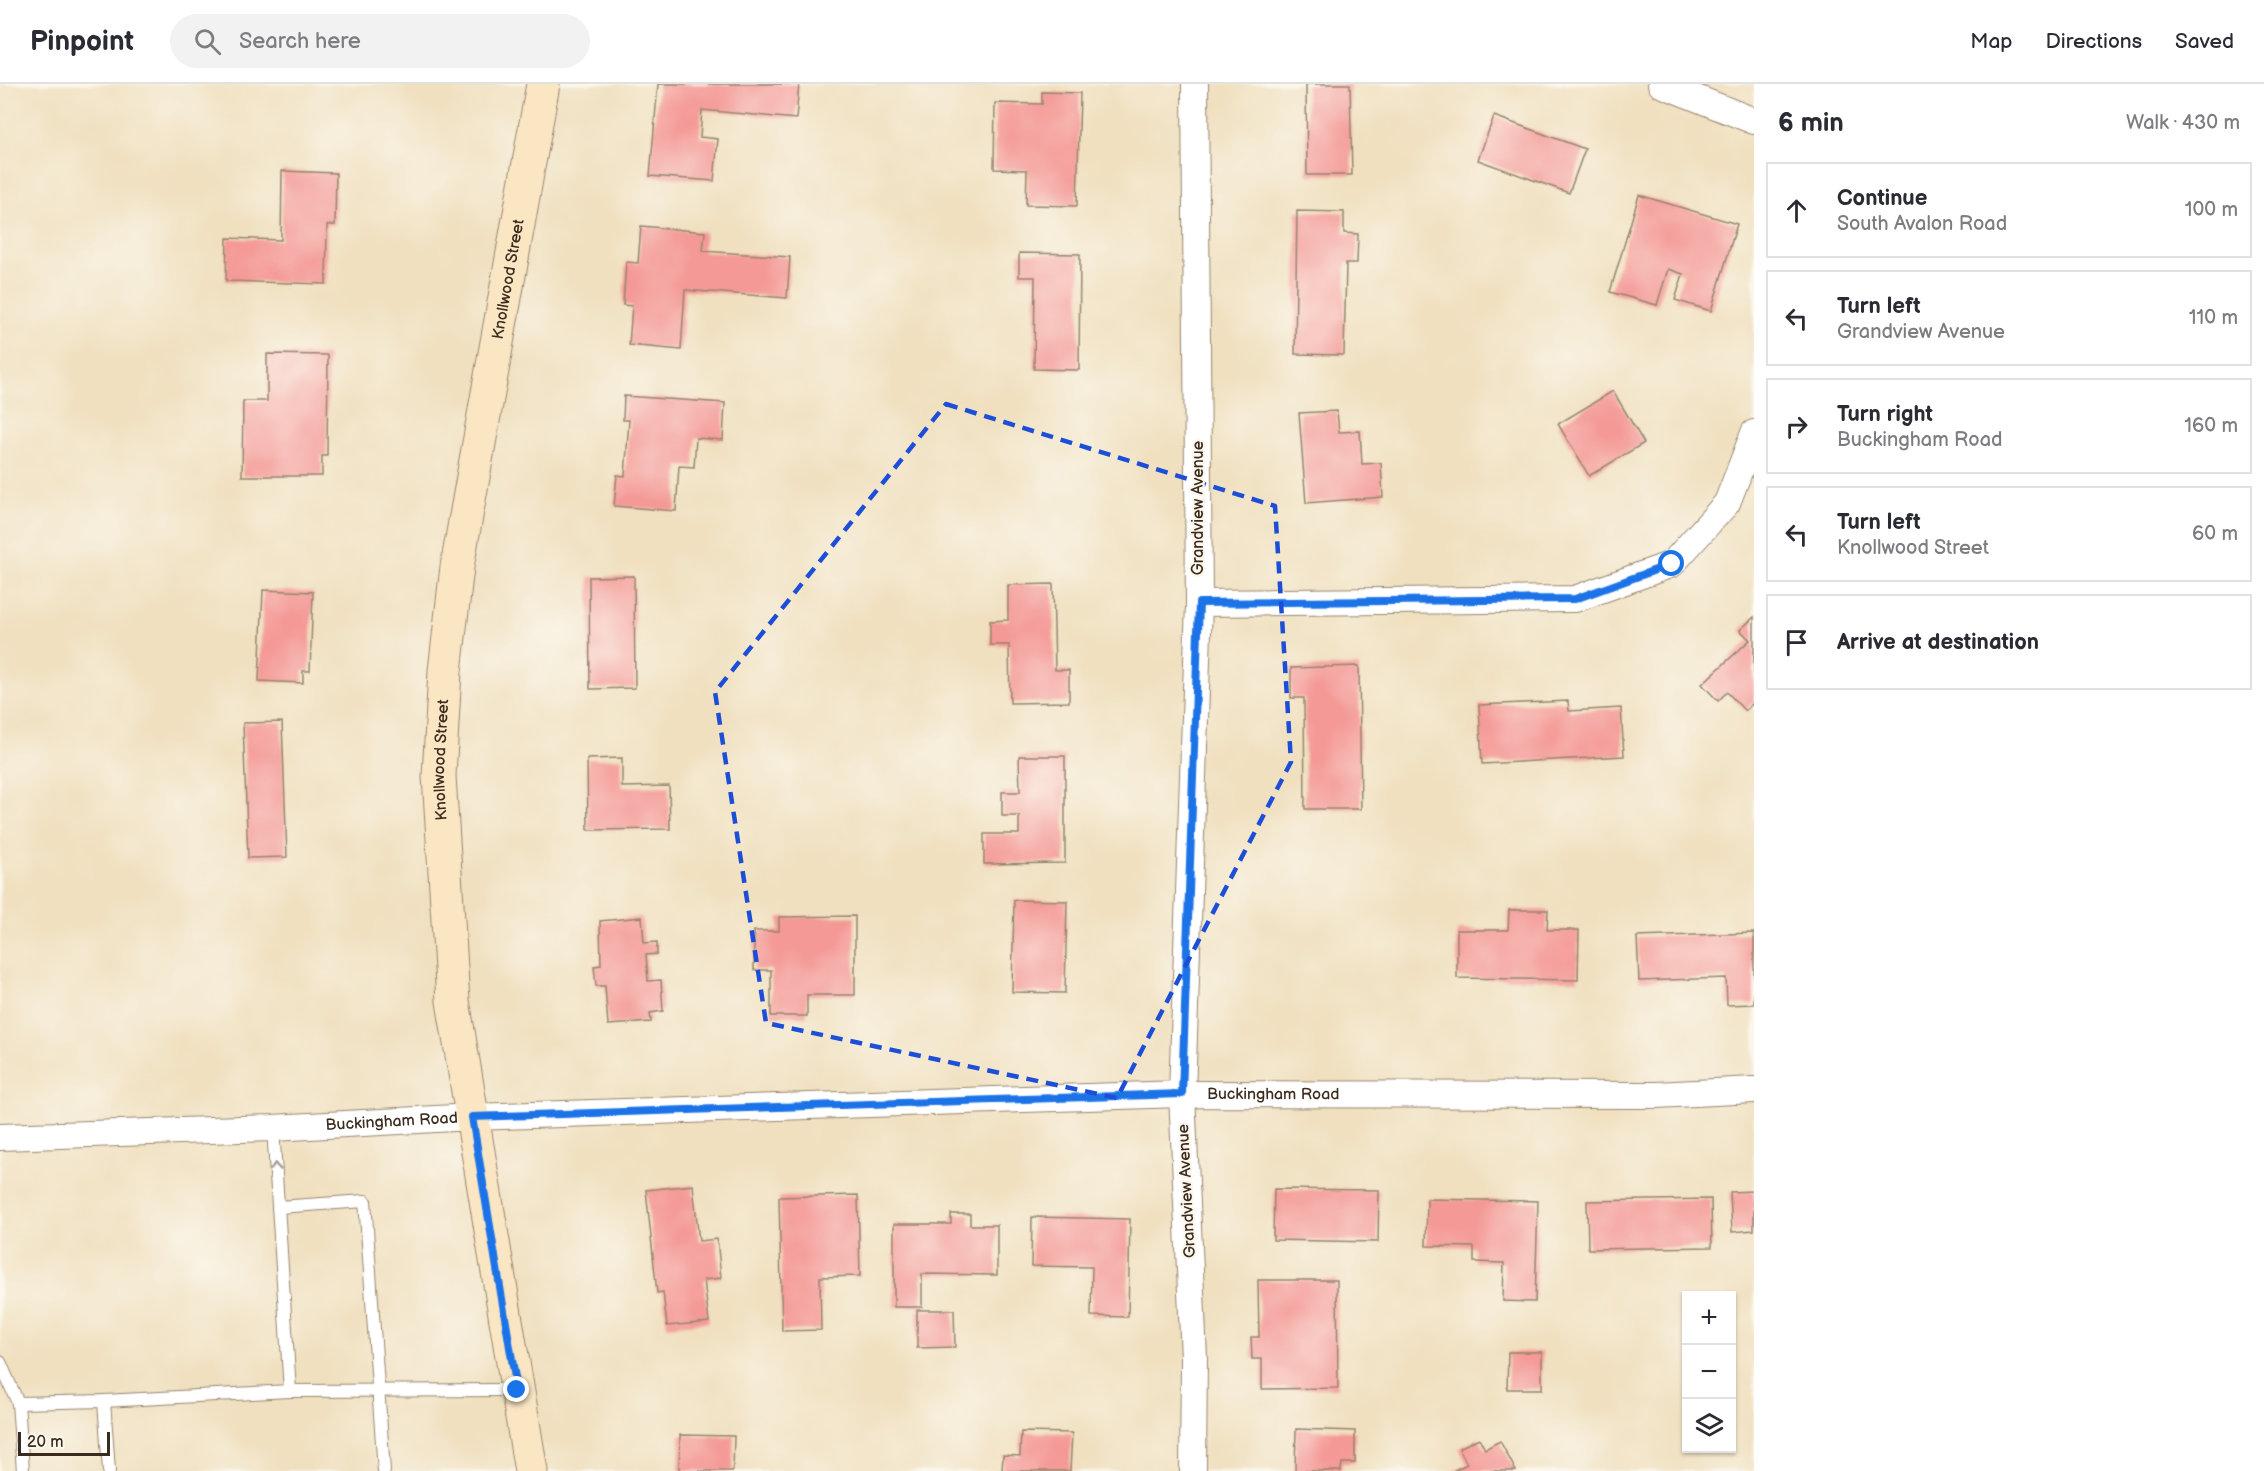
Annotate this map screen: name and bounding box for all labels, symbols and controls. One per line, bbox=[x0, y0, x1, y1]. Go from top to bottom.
search box bbox=[170, 14, 590, 68]
text: Pinpoint bbox=[30, 25, 134, 58]
icon: search bbox=[191, 25, 224, 58]
text: Search here bbox=[239, 28, 361, 55]
text: Map bbox=[1970, 29, 2013, 54]
text: Directions bbox=[2046, 29, 2142, 54]
text: Saved bbox=[2175, 29, 2234, 54]
text: 6 min bbox=[1778, 108, 1844, 139]
text: Walk · 430 m bbox=[2126, 111, 2240, 135]
text: Continue bbox=[1837, 185, 1927, 212]
icon: ahead bbox=[1780, 194, 1813, 227]
text: 100 m bbox=[2185, 198, 2238, 222]
text: South Avalon Road bbox=[1837, 212, 2007, 236]
street label: Knollwood Street bbox=[488, 218, 528, 341]
text: Turn left bbox=[1837, 293, 1921, 320]
icon: left bbox=[1780, 302, 1813, 335]
text: 110 m bbox=[2189, 306, 2238, 330]
text: Grandview Avenue bbox=[1837, 320, 2005, 344]
text: Turn right bbox=[1837, 401, 1933, 428]
icon: right bbox=[1780, 410, 1813, 443]
text: 160 m bbox=[2184, 414, 2238, 438]
text: Buckingham Road bbox=[1837, 428, 2002, 452]
street label: Grandview Avenue bbox=[1189, 440, 1208, 575]
text: Turn left bbox=[1837, 509, 1921, 536]
icon: left bbox=[1780, 518, 1813, 551]
text: 60 m bbox=[2192, 522, 2238, 546]
text: Knollwood Street bbox=[1837, 536, 1989, 560]
route start bbox=[1658, 550, 1684, 576]
icon: arrive bbox=[1780, 626, 1813, 659]
text: Arrive at destination bbox=[1837, 629, 2039, 656]
street label: Knollwood Street bbox=[429, 699, 453, 821]
street label: Buckingham Road bbox=[1207, 1085, 1339, 1104]
street label: Buckingham Road bbox=[325, 1108, 458, 1135]
street label: Grandview Avenue bbox=[1174, 1123, 1200, 1259]
one-way arrow bbox=[269, 1163, 282, 1172]
map controls bbox=[1682, 1291, 1736, 1453]
button: + bbox=[1682, 1291, 1736, 1345]
button: − bbox=[1682, 1345, 1736, 1399]
route end bbox=[503, 1376, 529, 1402]
button: layers bbox=[1682, 1399, 1736, 1453]
scale bar bbox=[18, 1429, 110, 1456]
text: 20 m bbox=[27, 1433, 63, 1452]

